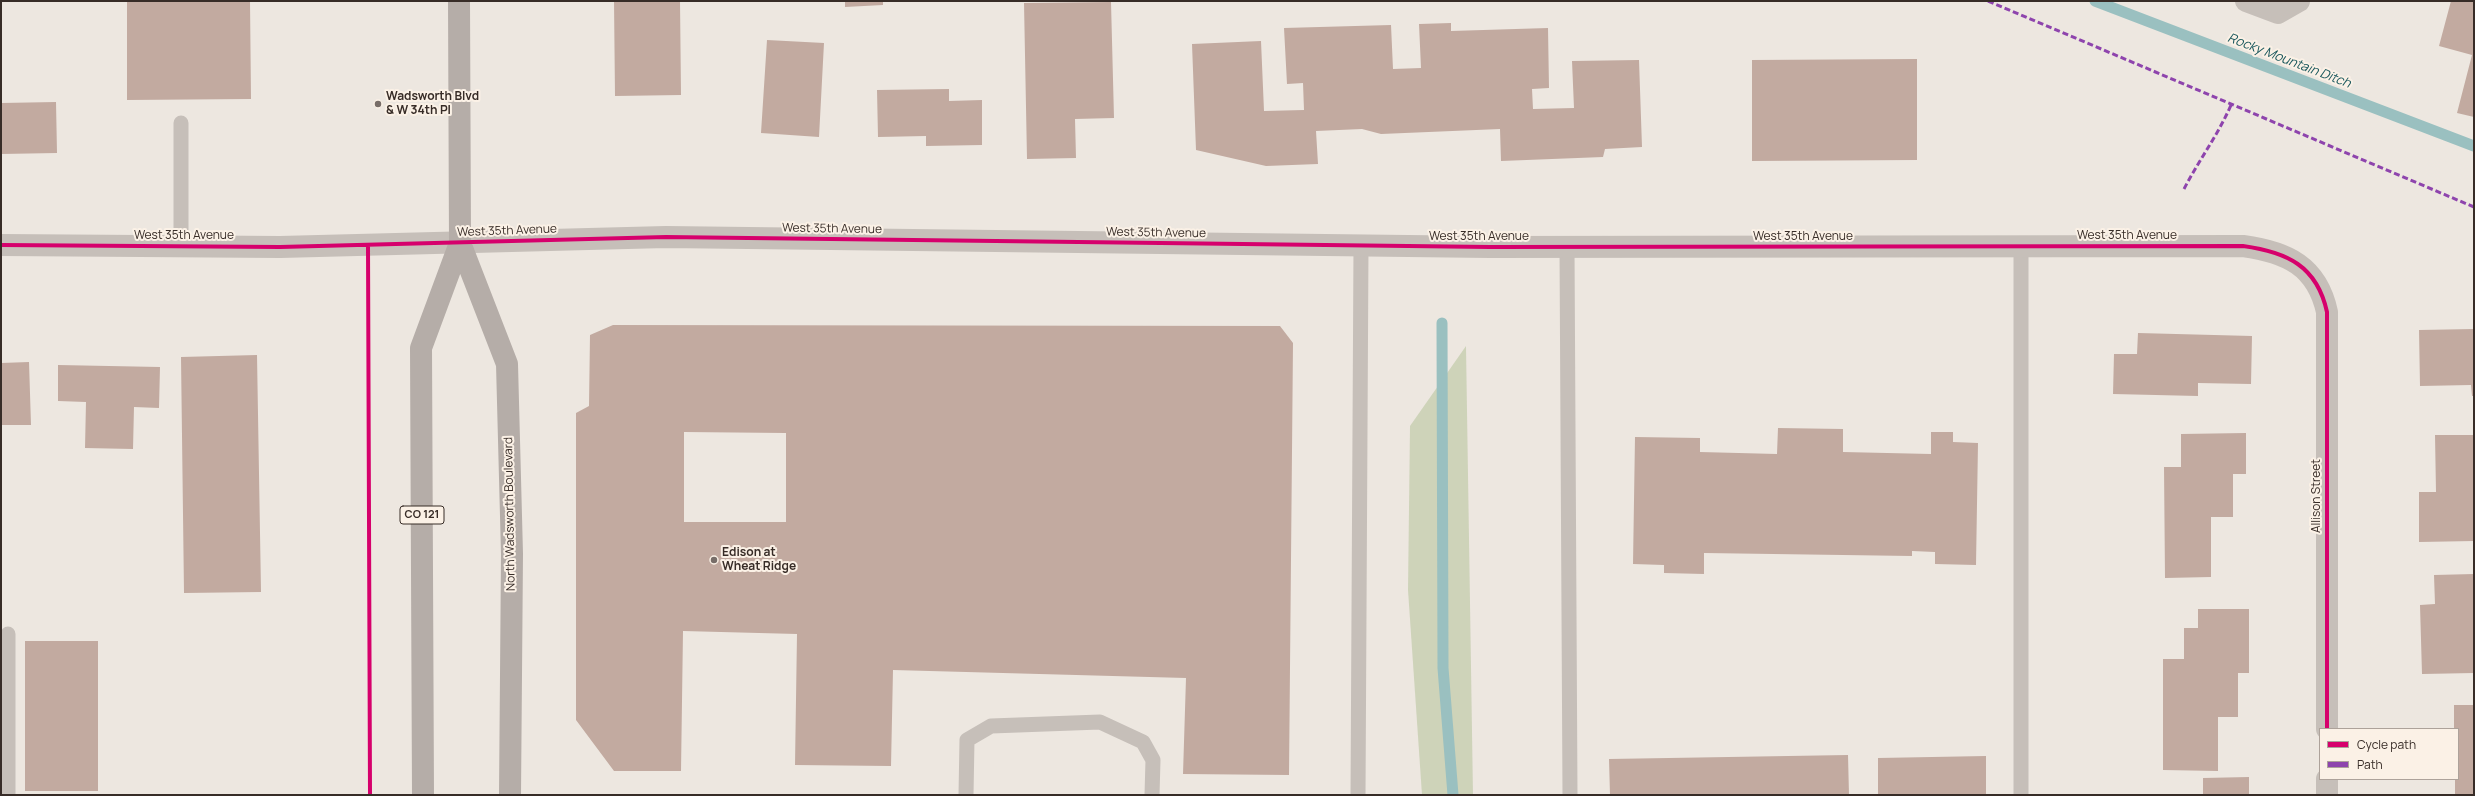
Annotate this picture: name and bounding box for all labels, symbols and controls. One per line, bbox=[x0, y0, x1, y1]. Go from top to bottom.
water label: Rocky Mountain Ditch bbox=[2225, 30, 2353, 92]
place label: Wadsworth Blvd & W 34th Pl bbox=[386, 90, 479, 118]
marker: Wadsworth Blvd & W 34th Pl bbox=[373, 99, 383, 109]
street label: West 35th Avenue bbox=[782, 221, 882, 237]
street label: West 35th Avenue bbox=[457, 222, 557, 240]
street label: West 35th Avenue bbox=[1106, 225, 1206, 241]
street label: West 35th Avenue bbox=[134, 229, 234, 243]
street label: West 35th Avenue bbox=[2077, 229, 2177, 243]
street label: West 35th Avenue bbox=[1429, 230, 1529, 244]
street label: West 35th Avenue bbox=[1753, 230, 1853, 244]
street label: North Wadsworth Boulevard bbox=[501, 437, 519, 591]
street label: Allison Street bbox=[2310, 459, 2324, 533]
road number: CO 121 bbox=[400, 506, 444, 524]
place label: Edison at Wheat Ridge bbox=[722, 546, 796, 574]
marker: Edison at Wheat Ridge bbox=[709, 555, 719, 565]
legend bbox=[2319, 728, 2459, 780]
text: Cycle path bbox=[2357, 736, 2416, 753]
text: Path bbox=[2357, 756, 2383, 773]

